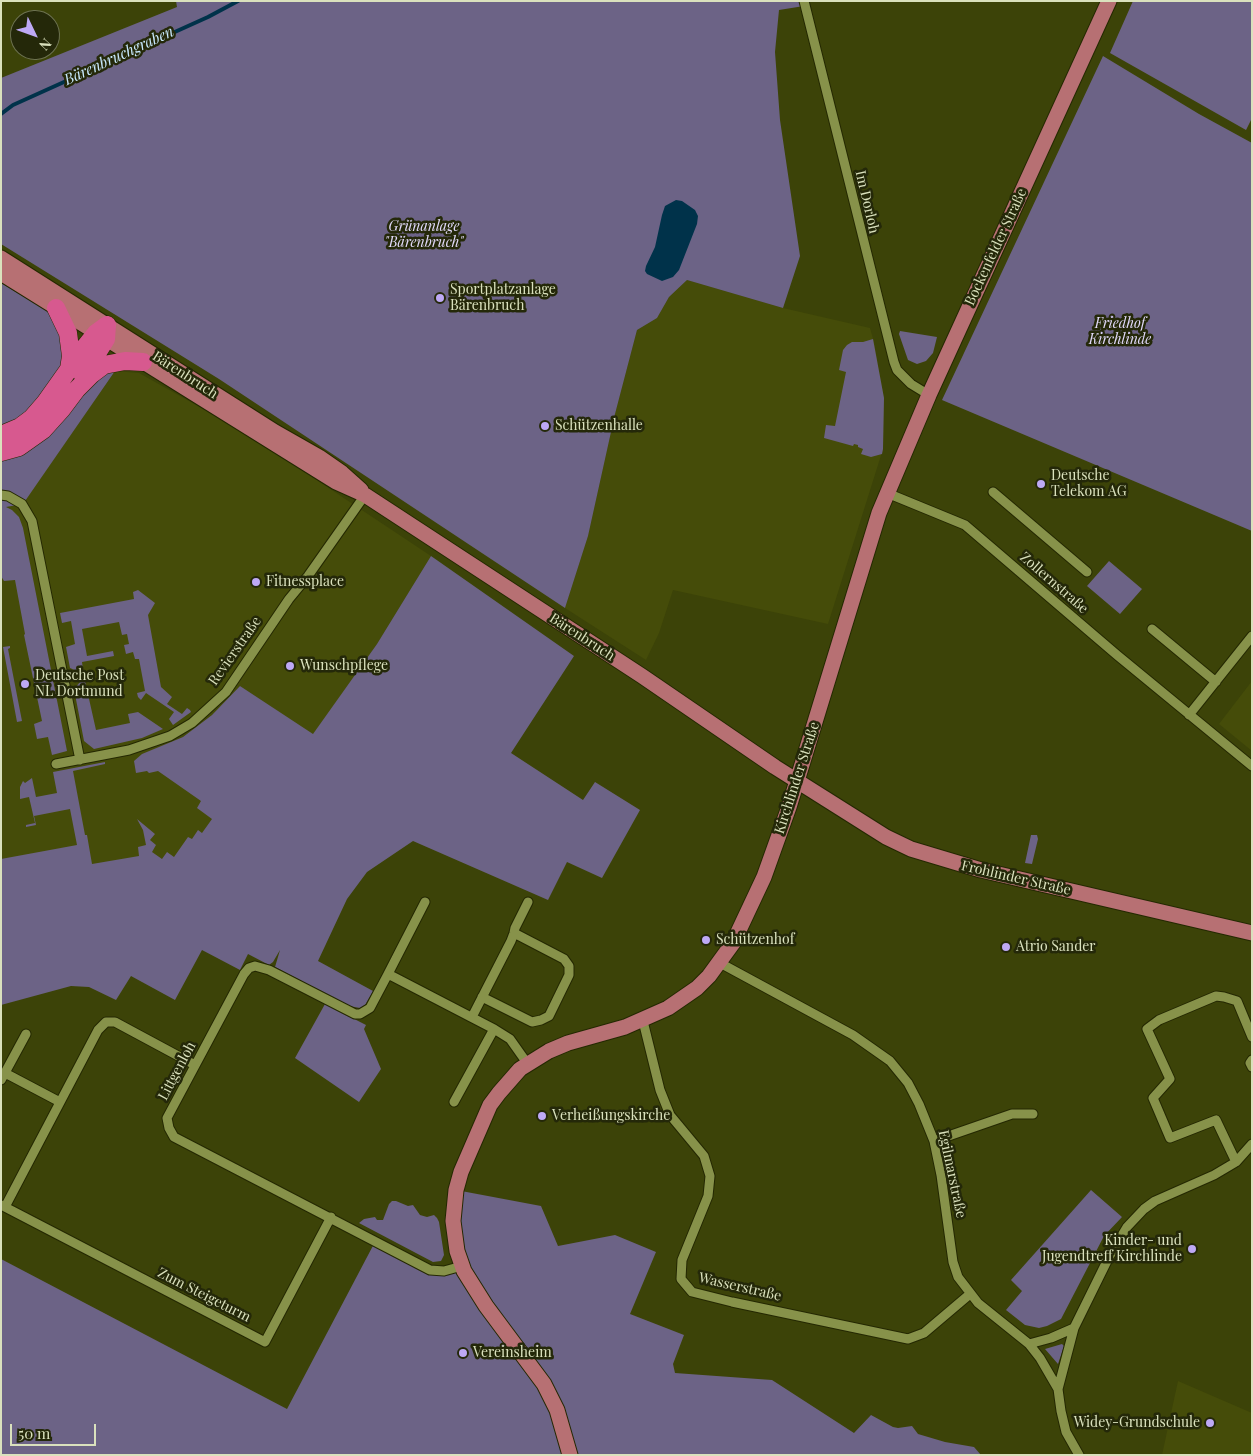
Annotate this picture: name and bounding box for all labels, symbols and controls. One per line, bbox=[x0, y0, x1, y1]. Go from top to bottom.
north arrow bbox=[10, 10, 60, 60]
water label: Bärenbruchgraben bbox=[61, 23, 177, 89]
text: N bbox=[35, 35, 56, 55]
street label: Im Dorloh bbox=[852, 169, 882, 235]
street label: Bockenfelder Straße bbox=[962, 186, 1030, 308]
park label: Grünanlage "Bärenbruch" bbox=[385, 219, 463, 252]
place label: Sportplatzanlage Bärenbruch bbox=[450, 282, 556, 314]
marker: Sportplatzanlage Bärenbruch bbox=[434, 292, 446, 304]
park label: Friedhof Kirchlinde bbox=[1089, 316, 1151, 348]
street label: Bärenbruch bbox=[149, 348, 221, 402]
place label: Schützenhalle bbox=[555, 418, 643, 434]
marker: Schützenhalle bbox=[539, 420, 551, 432]
place label: Deutsche Telekom AG bbox=[1051, 468, 1127, 501]
marker: Deutsche Telekom AG bbox=[1035, 478, 1047, 490]
street label: Zollernstraße bbox=[1016, 549, 1092, 617]
place label: Fitnessplace bbox=[266, 574, 344, 590]
marker: Fitnessplace bbox=[250, 576, 262, 588]
street label: Bärenbruch bbox=[546, 610, 618, 664]
street label: Revierstraße bbox=[205, 613, 265, 689]
place label: Wunschpflege bbox=[300, 658, 388, 674]
marker: Wunschpflege bbox=[284, 660, 296, 672]
place label: Deutsche Post NL Dortmund bbox=[35, 668, 124, 700]
marker: Deutsche Post NL Dortmund bbox=[19, 678, 31, 690]
street label: Kirchlinder Straße bbox=[771, 720, 823, 836]
street label: Frohlinder Straße bbox=[960, 857, 1072, 899]
place label: Schützenhof bbox=[716, 932, 794, 948]
marker: Schützenhof bbox=[700, 934, 712, 946]
place label: Atrio Sander bbox=[1016, 939, 1096, 955]
marker: Atrio Sander bbox=[1000, 941, 1012, 953]
street label: Littgenloh bbox=[155, 1039, 199, 1103]
place label: Verheißungskirche bbox=[552, 1108, 670, 1124]
marker: Verheißungskirche bbox=[536, 1110, 548, 1122]
street label: Egilmarstraße bbox=[934, 1129, 970, 1219]
place label: Kinder- und Jugendtreff Kirchlinde bbox=[1042, 1233, 1182, 1266]
marker: Kinder- und Jugendtreff Kirchlinde bbox=[1186, 1243, 1198, 1255]
street label: Zum Steigeturm bbox=[155, 1264, 253, 1326]
street label: Wasserstraße bbox=[697, 1269, 783, 1305]
place label: Vereinsheim bbox=[473, 1345, 552, 1361]
marker: Vereinsheim bbox=[457, 1347, 469, 1359]
scale bar bbox=[12, 1414, 99, 1446]
place label: Widey-Grundschule bbox=[1074, 1415, 1200, 1431]
marker: Widey-Grundschule bbox=[1204, 1417, 1216, 1429]
text: 50 m bbox=[18, 1423, 50, 1443]

